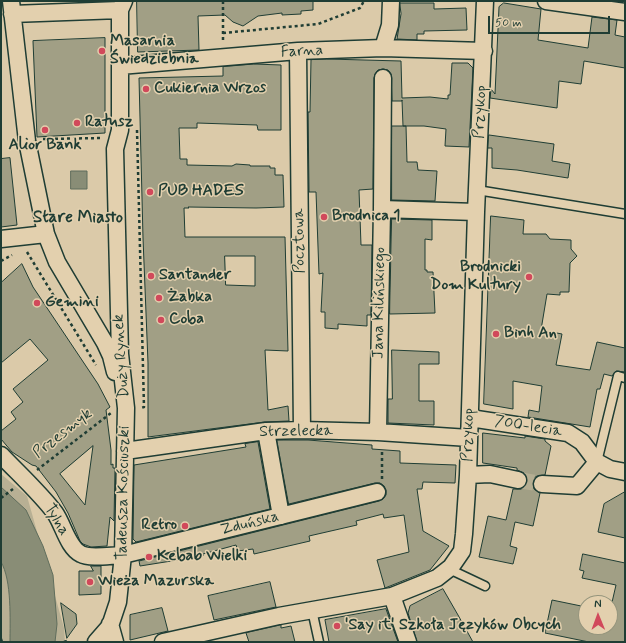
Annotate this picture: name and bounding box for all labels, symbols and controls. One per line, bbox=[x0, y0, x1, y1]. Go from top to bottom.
scale bar bbox=[490, 8, 612, 34]
text: 50 m bbox=[495, 15, 522, 31]
place label: Masarnia Świedziebnia bbox=[110, 32, 199, 70]
street label: Farna bbox=[280, 41, 324, 63]
marker: Masarnia Świedziebnia bbox=[97, 46, 107, 56]
place label: Cukiernia Wrzos bbox=[154, 79, 266, 99]
marker: Cukiernia Wrzos bbox=[141, 84, 151, 94]
street label: Przykop bbox=[470, 85, 492, 139]
place label: Ratusz bbox=[85, 113, 133, 133]
marker: Ratusz bbox=[72, 118, 82, 128]
marker: Alior Bank bbox=[40, 125, 50, 135]
place label: Alior Bank bbox=[8, 136, 82, 156]
place label: PUB HADES bbox=[158, 182, 244, 202]
marker: PUB HADES bbox=[145, 187, 155, 197]
place label: Brodnica 1 bbox=[332, 207, 400, 227]
district label: Stare Miasto bbox=[33, 208, 123, 228]
street label: Pocztowa bbox=[290, 208, 310, 274]
marker: Brodnica 1 bbox=[319, 212, 329, 222]
street label: Jana Kilińskiego bbox=[369, 247, 391, 359]
place label: Brodnicki Dom Kultury bbox=[430, 258, 521, 296]
place label: Santander bbox=[159, 266, 231, 286]
marker: Santander bbox=[146, 271, 156, 281]
marker: Brodnicki Dom Kultury bbox=[524, 272, 534, 282]
place label: Żabka bbox=[167, 288, 212, 308]
place label: Gemini bbox=[45, 293, 99, 313]
marker: Żabka bbox=[154, 293, 164, 303]
marker: Gemini bbox=[32, 298, 42, 308]
place label: Coba bbox=[169, 310, 204, 330]
street label: Duży Rynek bbox=[109, 313, 135, 399]
marker: Coba bbox=[156, 315, 166, 325]
place label: Binh An bbox=[504, 324, 557, 344]
marker: Binh An bbox=[491, 329, 501, 339]
street label: Przesmyk bbox=[30, 405, 96, 463]
street label: Przykop bbox=[458, 408, 480, 462]
street label: 700-lecia bbox=[493, 412, 563, 442]
street label: Strzelecka bbox=[259, 422, 333, 442]
street label: Tadeusza Kościuszki bbox=[113, 426, 135, 560]
street label: Tylna bbox=[39, 501, 73, 539]
street label: Zduńska bbox=[219, 507, 281, 541]
place label: Retro bbox=[141, 516, 177, 536]
marker: Retro bbox=[180, 521, 190, 531]
place label: Kebab Wielki bbox=[157, 547, 247, 567]
marker: Kebab Wielki bbox=[144, 552, 154, 562]
place label: Wieża Mazurska bbox=[98, 572, 214, 592]
marker: Wieża Mazurska bbox=[85, 577, 95, 587]
north arrow bbox=[578, 595, 618, 635]
text: N bbox=[594, 597, 602, 611]
place label: 'Say it' Szkoła Języków Obcych bbox=[345, 616, 561, 636]
marker: 'Say it' Szkoła Języków Obcych bbox=[332, 621, 342, 631]

